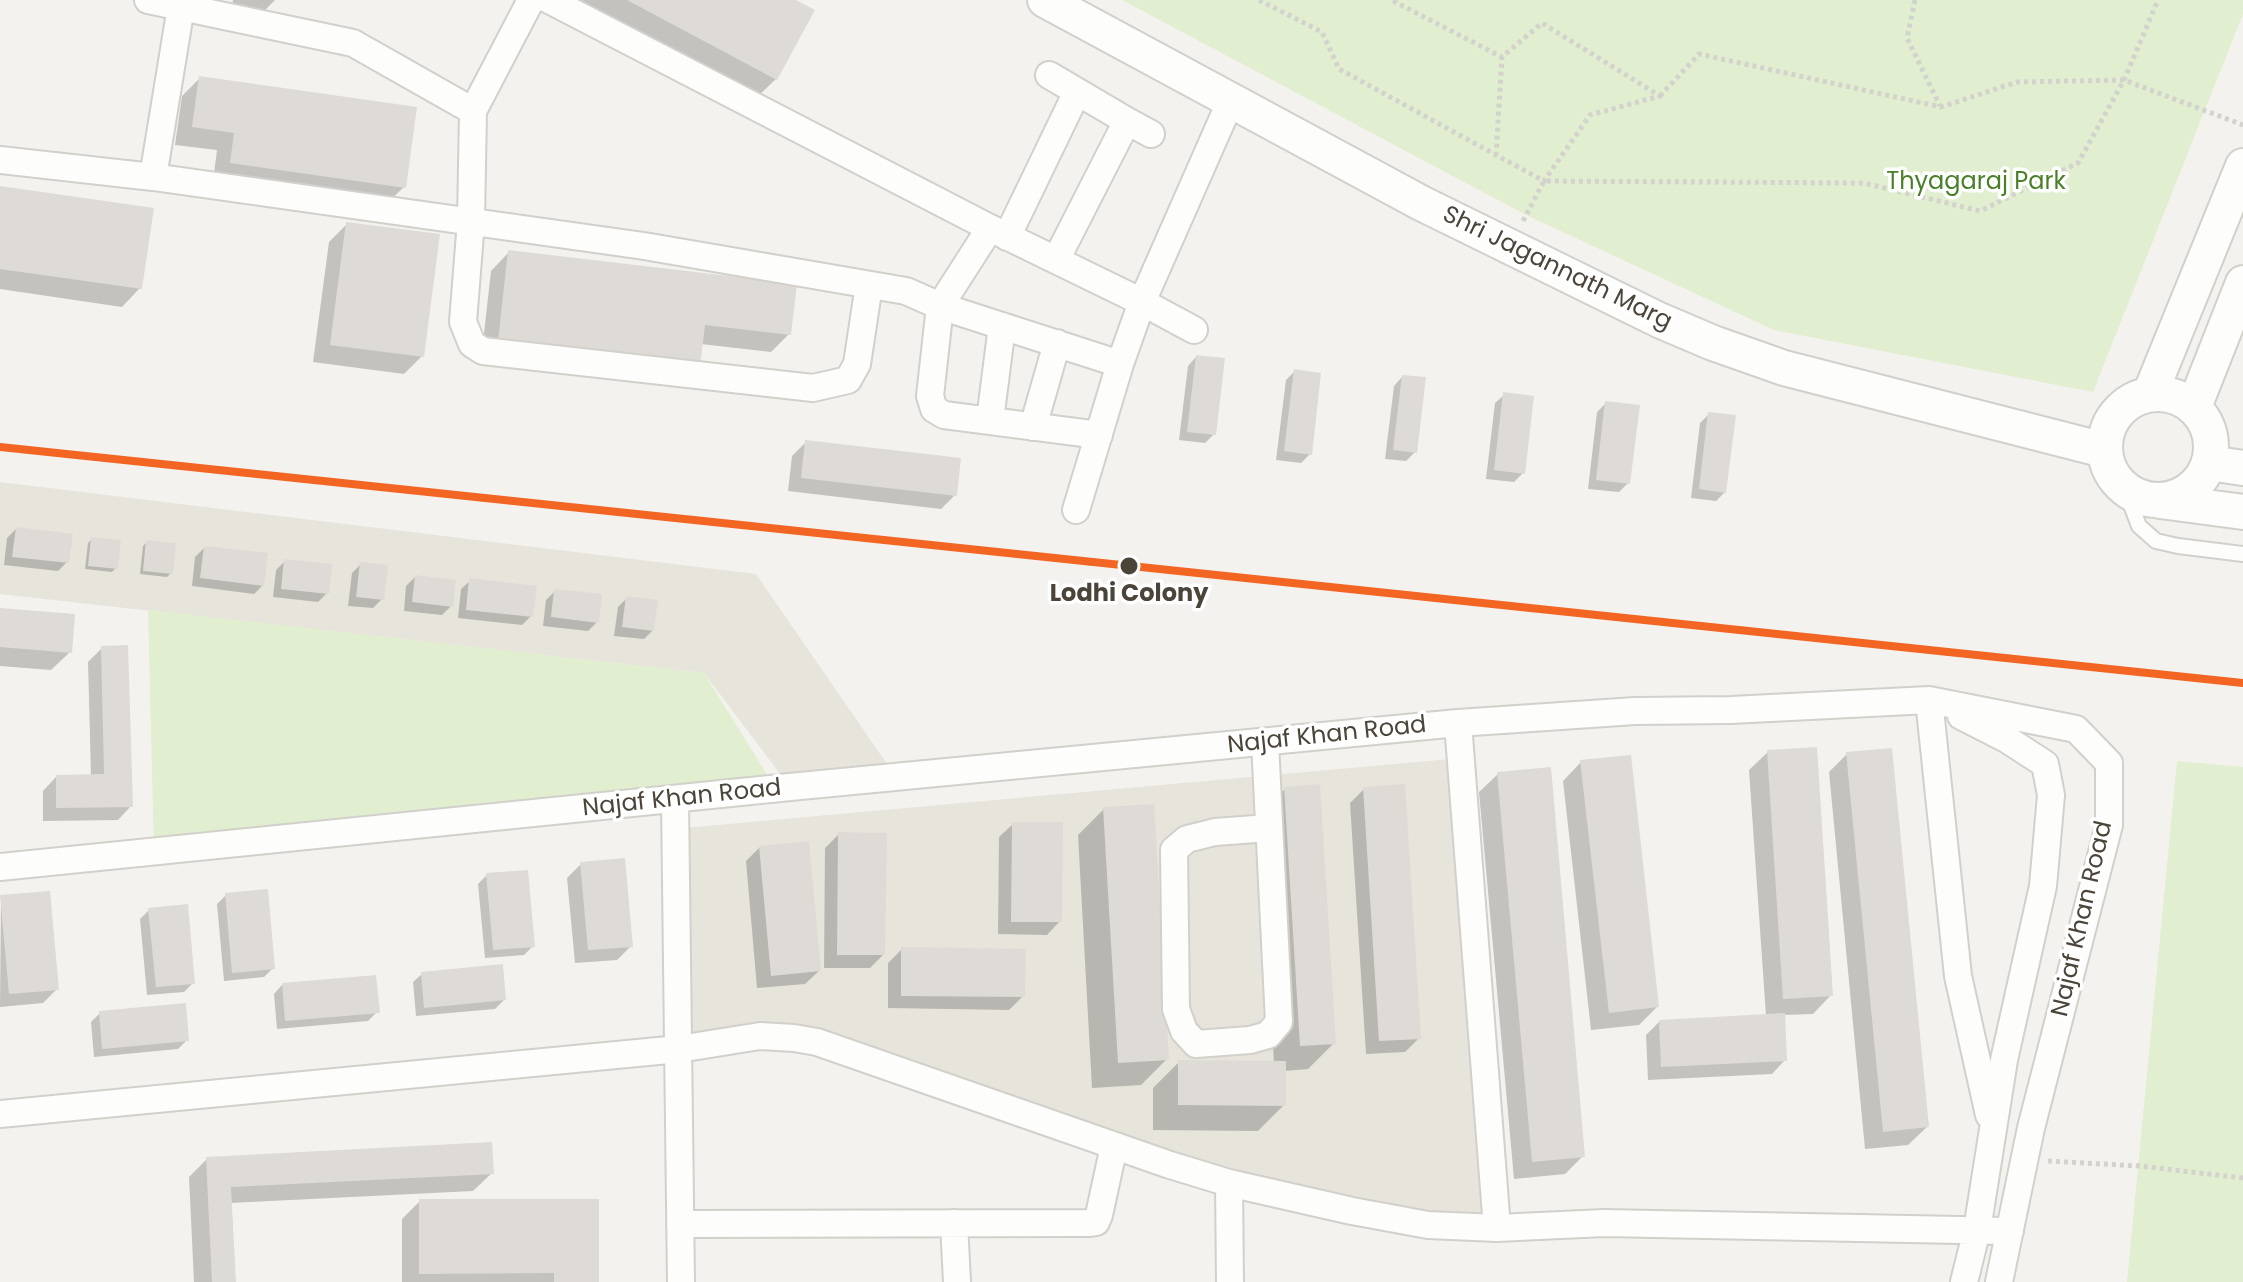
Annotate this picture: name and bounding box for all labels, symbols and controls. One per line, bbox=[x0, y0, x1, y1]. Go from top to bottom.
park label: Thyagaraj Park bbox=[1886, 169, 2066, 197]
street label: Shri Jagannath Marg bbox=[1438, 201, 1676, 337]
marker: Lodhi Colony bbox=[1118, 555, 1140, 577]
place label: Lodhi Colony bbox=[1050, 581, 1208, 609]
street label: Najaf Khan Road bbox=[1226, 711, 1428, 761]
street label: Najaf Khan Road bbox=[581, 774, 783, 824]
street label: Najaf Khan Road bbox=[2047, 818, 2119, 1020]

